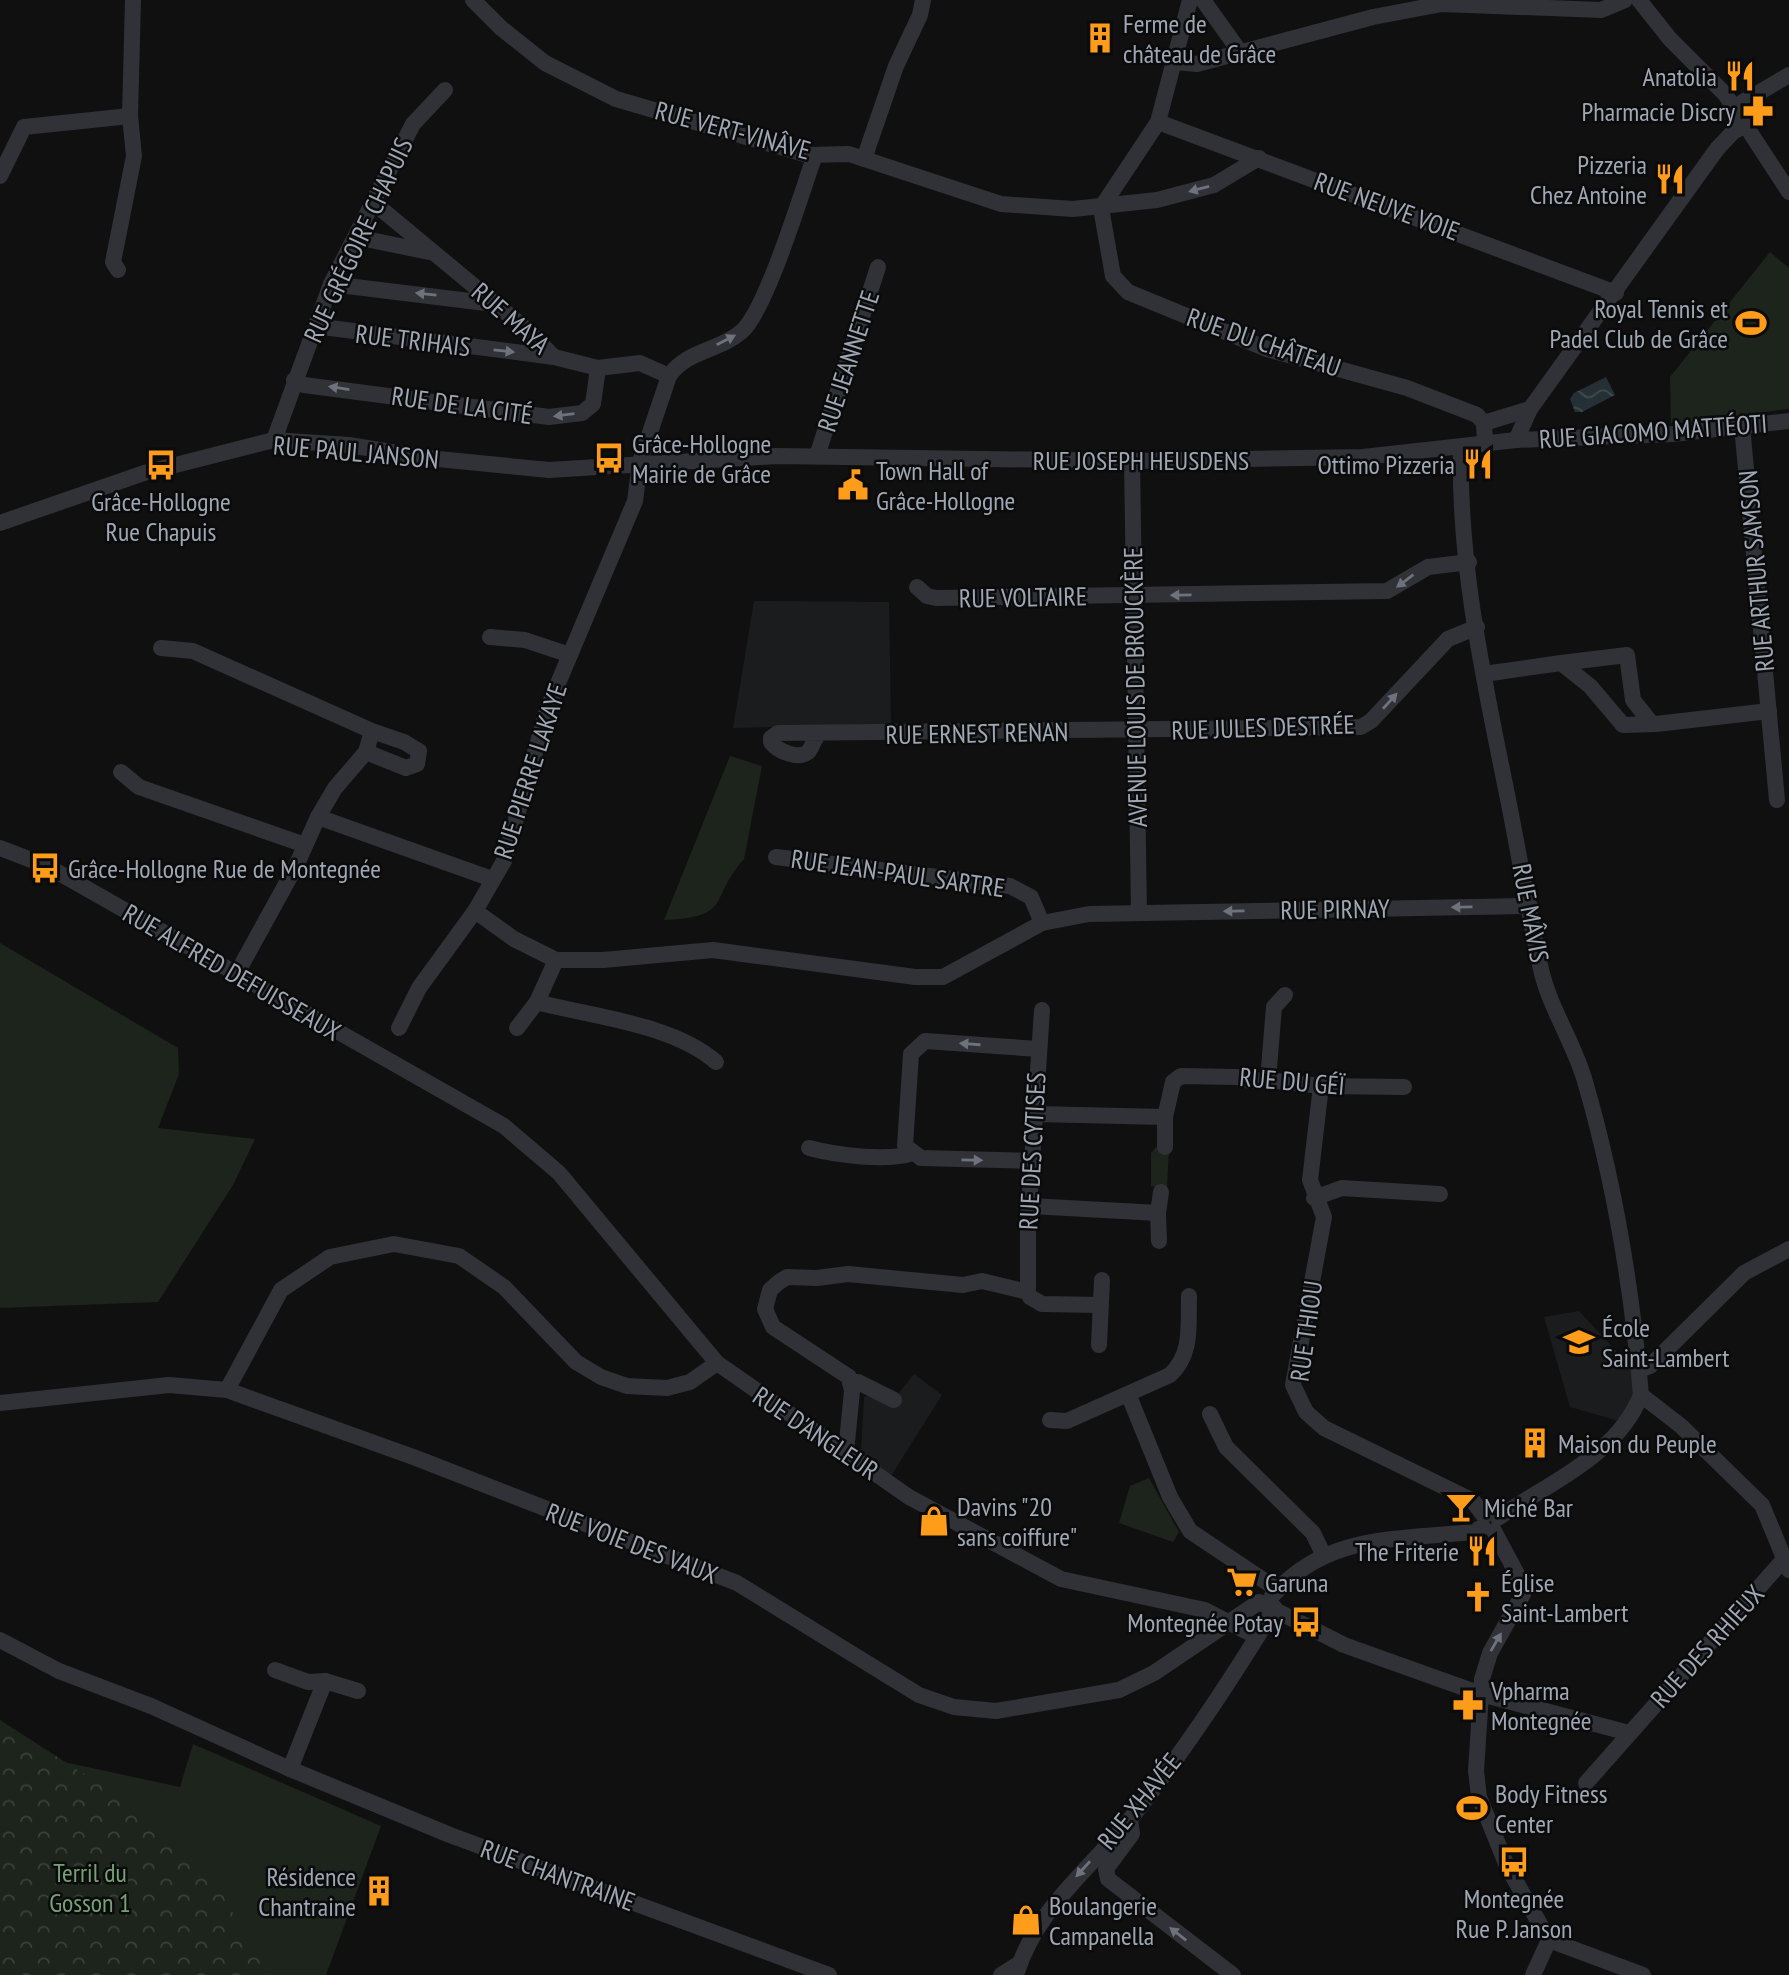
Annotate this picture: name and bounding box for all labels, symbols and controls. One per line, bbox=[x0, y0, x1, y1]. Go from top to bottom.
place label: Ferme de château de Grâce bbox=[1123, 7, 1276, 70]
building icon: Ferme de château de Grâce bbox=[1083, 21, 1117, 55]
restaurant icon: Anatolia bbox=[1723, 59, 1757, 93]
place label: Anatolia bbox=[1643, 60, 1717, 93]
street label: RUE VERT-VINÂVE bbox=[652, 93, 814, 167]
pharmacy icon: Pharmacie Discry bbox=[1741, 94, 1775, 128]
place label: Pharmacie Discry bbox=[1582, 95, 1735, 128]
street label: RUE GRÉGOIRE CHAPUIS bbox=[296, 132, 420, 348]
place label: Pizzeria Chez Antoine bbox=[1530, 148, 1647, 211]
restaurant icon: Pizzeria Chez Antoine bbox=[1653, 162, 1687, 196]
street label: RUE NEUVE VOIE bbox=[1310, 164, 1464, 248]
one-way arrow bbox=[1188, 184, 1209, 194]
street label: RUE MAYA bbox=[465, 275, 557, 361]
street label: RUE JEANNETTE bbox=[810, 286, 886, 436]
one-way arrow bbox=[415, 289, 437, 300]
place label: Royal Tennis et Padel Club de Grâce bbox=[1550, 292, 1728, 355]
street label: RUE DU CHÂTEAU bbox=[1183, 300, 1345, 384]
sports icon: Royal Tennis et Padel Club de Grâce bbox=[1734, 306, 1768, 340]
street label: RUE TRIHAIS bbox=[354, 317, 472, 363]
one-way arrow bbox=[716, 335, 736, 347]
one-way arrow bbox=[493, 346, 515, 357]
street label: RUE DE LA CITÉ bbox=[390, 379, 534, 431]
one-way arrow bbox=[328, 382, 350, 393]
street label: RUE GIACOMO MATTÉOTI bbox=[1538, 407, 1768, 455]
one-way arrow bbox=[553, 410, 575, 421]
place label: Grâce-Hollogne Mairie de Grâce bbox=[632, 427, 771, 490]
street label: RUE PAUL JANSON bbox=[272, 428, 440, 476]
bus stop icon: Grâce-Hollogne Mairie de Grâce bbox=[592, 441, 626, 475]
street label: RUE JOSEPH HEUSDENS bbox=[1033, 444, 1249, 477]
restaurant icon: Ottimo Pizzeria bbox=[1461, 447, 1495, 481]
bus stop icon: Grâce-Hollogne Rue Chapuis bbox=[144, 448, 178, 482]
place label: Ottimo Pizzeria bbox=[1317, 448, 1455, 481]
place label: Town Hall of Grâce-Hollogne bbox=[876, 454, 1015, 517]
public building icon: Town Hall of Grâce-Hollogne bbox=[836, 468, 870, 502]
street label: RUE ARTHUR SAMSON bbox=[1731, 469, 1781, 673]
place label: Grâce-Hollogne Rue Chapuis bbox=[91, 485, 231, 548]
street label: AVENUE LOUIS DE BROUCKÈRE bbox=[1116, 547, 1154, 827]
one-way arrow bbox=[1396, 574, 1414, 588]
street label: RUE VOLTAIRE bbox=[959, 579, 1087, 615]
one-way arrow bbox=[1169, 589, 1191, 600]
street label: RUE PIERRE LAKAYE bbox=[486, 679, 574, 863]
one-way arrow bbox=[1381, 693, 1397, 710]
street label: RUE JULES DESTRÉE bbox=[1171, 707, 1355, 747]
street label: RUE ERNEST RENAN bbox=[885, 715, 1069, 751]
street label: RUE JEAN-PAUL SARTRE bbox=[789, 842, 1007, 904]
bus stop icon: Grâce-Hollogne Rue de Montegnée bbox=[28, 851, 62, 885]
place label: Grâce-Hollogne Rue de Montegnée bbox=[68, 852, 381, 885]
street label: RUE MÂVIS bbox=[1505, 861, 1557, 965]
street label: RUE PIRNAY bbox=[1280, 892, 1390, 926]
street label: RUE ALFRED DEFUISSEAUX bbox=[117, 896, 347, 1048]
one-way arrow bbox=[1451, 901, 1473, 913]
one-way arrow bbox=[1223, 906, 1245, 917]
one-way arrow bbox=[959, 1038, 981, 1049]
street label: RUE DU GÉÏ bbox=[1238, 1060, 1347, 1102]
street label: RUE DES CYTISES bbox=[1011, 1071, 1053, 1231]
one-way arrow bbox=[961, 1154, 983, 1165]
street label: RUE THIOU bbox=[1283, 1278, 1329, 1384]
place label: École Saint-Lambert bbox=[1602, 1311, 1729, 1374]
school or university icon: École Saint-Lambert bbox=[1562, 1325, 1596, 1359]
street label: RUE D'ANGLEUR bbox=[747, 1379, 885, 1487]
building icon: Maison du Peuple bbox=[1518, 1426, 1552, 1460]
place label: Maison du Peuple bbox=[1558, 1427, 1717, 1460]
place label: Davins "20 sans coiffure" bbox=[957, 1490, 1077, 1553]
bar icon: Miché Bar bbox=[1444, 1490, 1478, 1524]
place label: Miché Bar bbox=[1484, 1491, 1573, 1524]
street label: RUE VOIE DES VAUX bbox=[542, 1495, 722, 1591]
shop icon: Davins "20 sans coiffure" bbox=[917, 1504, 951, 1538]
restaurant icon: The Friterie bbox=[1465, 1534, 1499, 1568]
place label: The Friterie bbox=[1355, 1535, 1459, 1568]
supermarket icon: Garuna bbox=[1225, 1565, 1259, 1599]
place label: Garuna bbox=[1265, 1566, 1328, 1599]
place label: Église Saint-Lambert bbox=[1501, 1566, 1628, 1629]
street label: RUE DES RHIEUX bbox=[1643, 1578, 1771, 1714]
church icon: Église Saint-Lambert bbox=[1461, 1580, 1495, 1614]
bus stop icon: Montegnée Potay bbox=[1289, 1605, 1323, 1639]
place label: Montegnée Potay bbox=[1127, 1606, 1283, 1639]
one-way arrow bbox=[1490, 1633, 1503, 1652]
place label: Vpharma Montegnée bbox=[1490, 1674, 1592, 1737]
pharmacy icon: Vpharma Montegnée bbox=[1451, 1688, 1485, 1722]
street label: RUE XHAVÉE bbox=[1090, 1746, 1188, 1856]
place label: Body Fitness Center bbox=[1495, 1777, 1608, 1840]
sports icon: Body Fitness Center bbox=[1455, 1791, 1489, 1825]
street label: RUE CHANTRAINE bbox=[476, 1832, 640, 1918]
bus stop icon: Montegnée Rue P. Janson bbox=[1497, 1845, 1531, 1879]
park label: Terril du Gosson 1 bbox=[49, 1856, 131, 1919]
place label: Résidence Chantraine bbox=[258, 1860, 356, 1923]
one-way arrow bbox=[1075, 1860, 1091, 1878]
building icon: Résidence Chantraine bbox=[362, 1874, 396, 1908]
place label: Montegnée Rue P. Janson bbox=[1456, 1882, 1572, 1945]
place label: Boulangerie Campanella bbox=[1049, 1889, 1157, 1952]
shop icon: Boulangerie Campanella bbox=[1009, 1903, 1043, 1937]
one-way arrow bbox=[1170, 1927, 1188, 1942]

